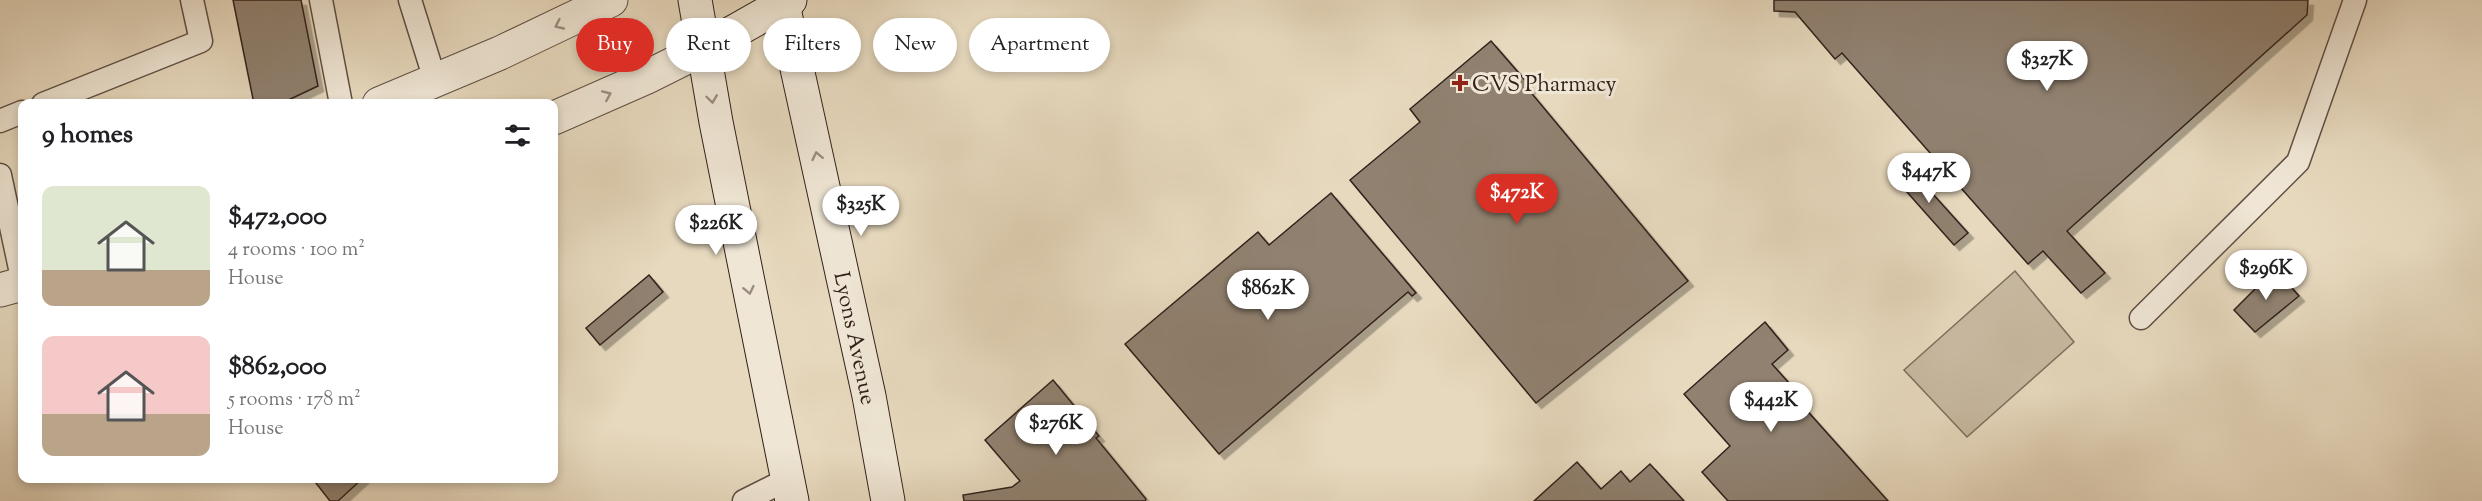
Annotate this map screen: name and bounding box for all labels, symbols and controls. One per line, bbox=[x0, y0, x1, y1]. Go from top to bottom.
one-way arrow bbox=[554, 18, 565, 30]
chip: Buy bbox=[576, 18, 654, 72]
chip: Rent bbox=[666, 18, 751, 72]
chip: Filters bbox=[763, 18, 861, 72]
chip: New bbox=[873, 18, 957, 72]
chip: Apartment bbox=[969, 18, 1110, 72]
pin: $327K bbox=[2005, 41, 2089, 92]
text: $327K bbox=[2021, 46, 2073, 75]
place label: CVS Pharmacy bbox=[1472, 70, 1616, 102]
marker: CVS Pharmacy bbox=[1453, 76, 1467, 90]
one-way arrow bbox=[601, 90, 612, 102]
one-way arrow bbox=[706, 94, 718, 104]
text: 9 homes bbox=[42, 117, 133, 154]
icon: filters bbox=[501, 119, 534, 152]
one-way arrow bbox=[811, 151, 824, 161]
pin: $447K bbox=[1887, 153, 1971, 204]
text: $447K bbox=[1901, 158, 1957, 187]
pin: $472K bbox=[1475, 174, 1559, 225]
text: $472K bbox=[1490, 179, 1544, 208]
pin: $325K bbox=[819, 186, 903, 237]
text: $325K bbox=[836, 191, 886, 220]
text: $472,000 bbox=[228, 199, 327, 236]
pin: $226K bbox=[674, 205, 758, 256]
icon: home bbox=[90, 210, 162, 282]
text: $226K bbox=[689, 210, 743, 239]
text: 4 rooms · 100 m² bbox=[228, 236, 365, 265]
pin: $296K bbox=[2224, 250, 2308, 301]
text: $296K bbox=[2239, 255, 2293, 284]
text: House bbox=[228, 265, 283, 294]
street label: Lyons Avenue bbox=[823, 269, 883, 408]
pin: $862K bbox=[1226, 270, 1310, 321]
text: $862K bbox=[1241, 275, 1295, 304]
one-way arrow bbox=[742, 285, 755, 295]
text: $862,000 bbox=[228, 349, 327, 386]
icon: home bbox=[90, 360, 162, 432]
pin: $442K bbox=[1729, 382, 1813, 433]
text: 5 rooms · 178 m² bbox=[228, 386, 361, 415]
text: $442K bbox=[1744, 387, 1798, 416]
pin: $276K bbox=[1014, 405, 1098, 456]
text: $276K bbox=[1029, 410, 1083, 439]
text: House bbox=[228, 415, 283, 444]

